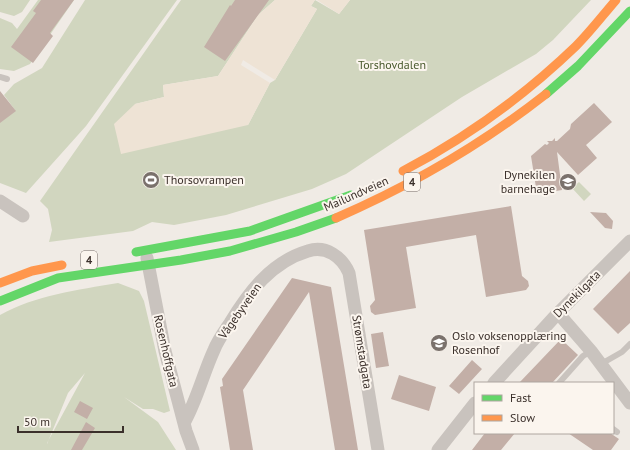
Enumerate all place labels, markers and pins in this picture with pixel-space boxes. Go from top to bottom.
place label: Dynekilen barnehage [501,167,555,196]
sports icon: Thorsovrampen [141,170,161,190]
place label: Thorsovrampen [164,172,244,187]
school or university icon: Dynekilen barnehage [558,172,578,192]
place label: Oslo voksenopplæring Rosenhof [452,328,567,357]
school or university icon: Oslo voksenopplæring Rosenhof [429,333,449,353]

